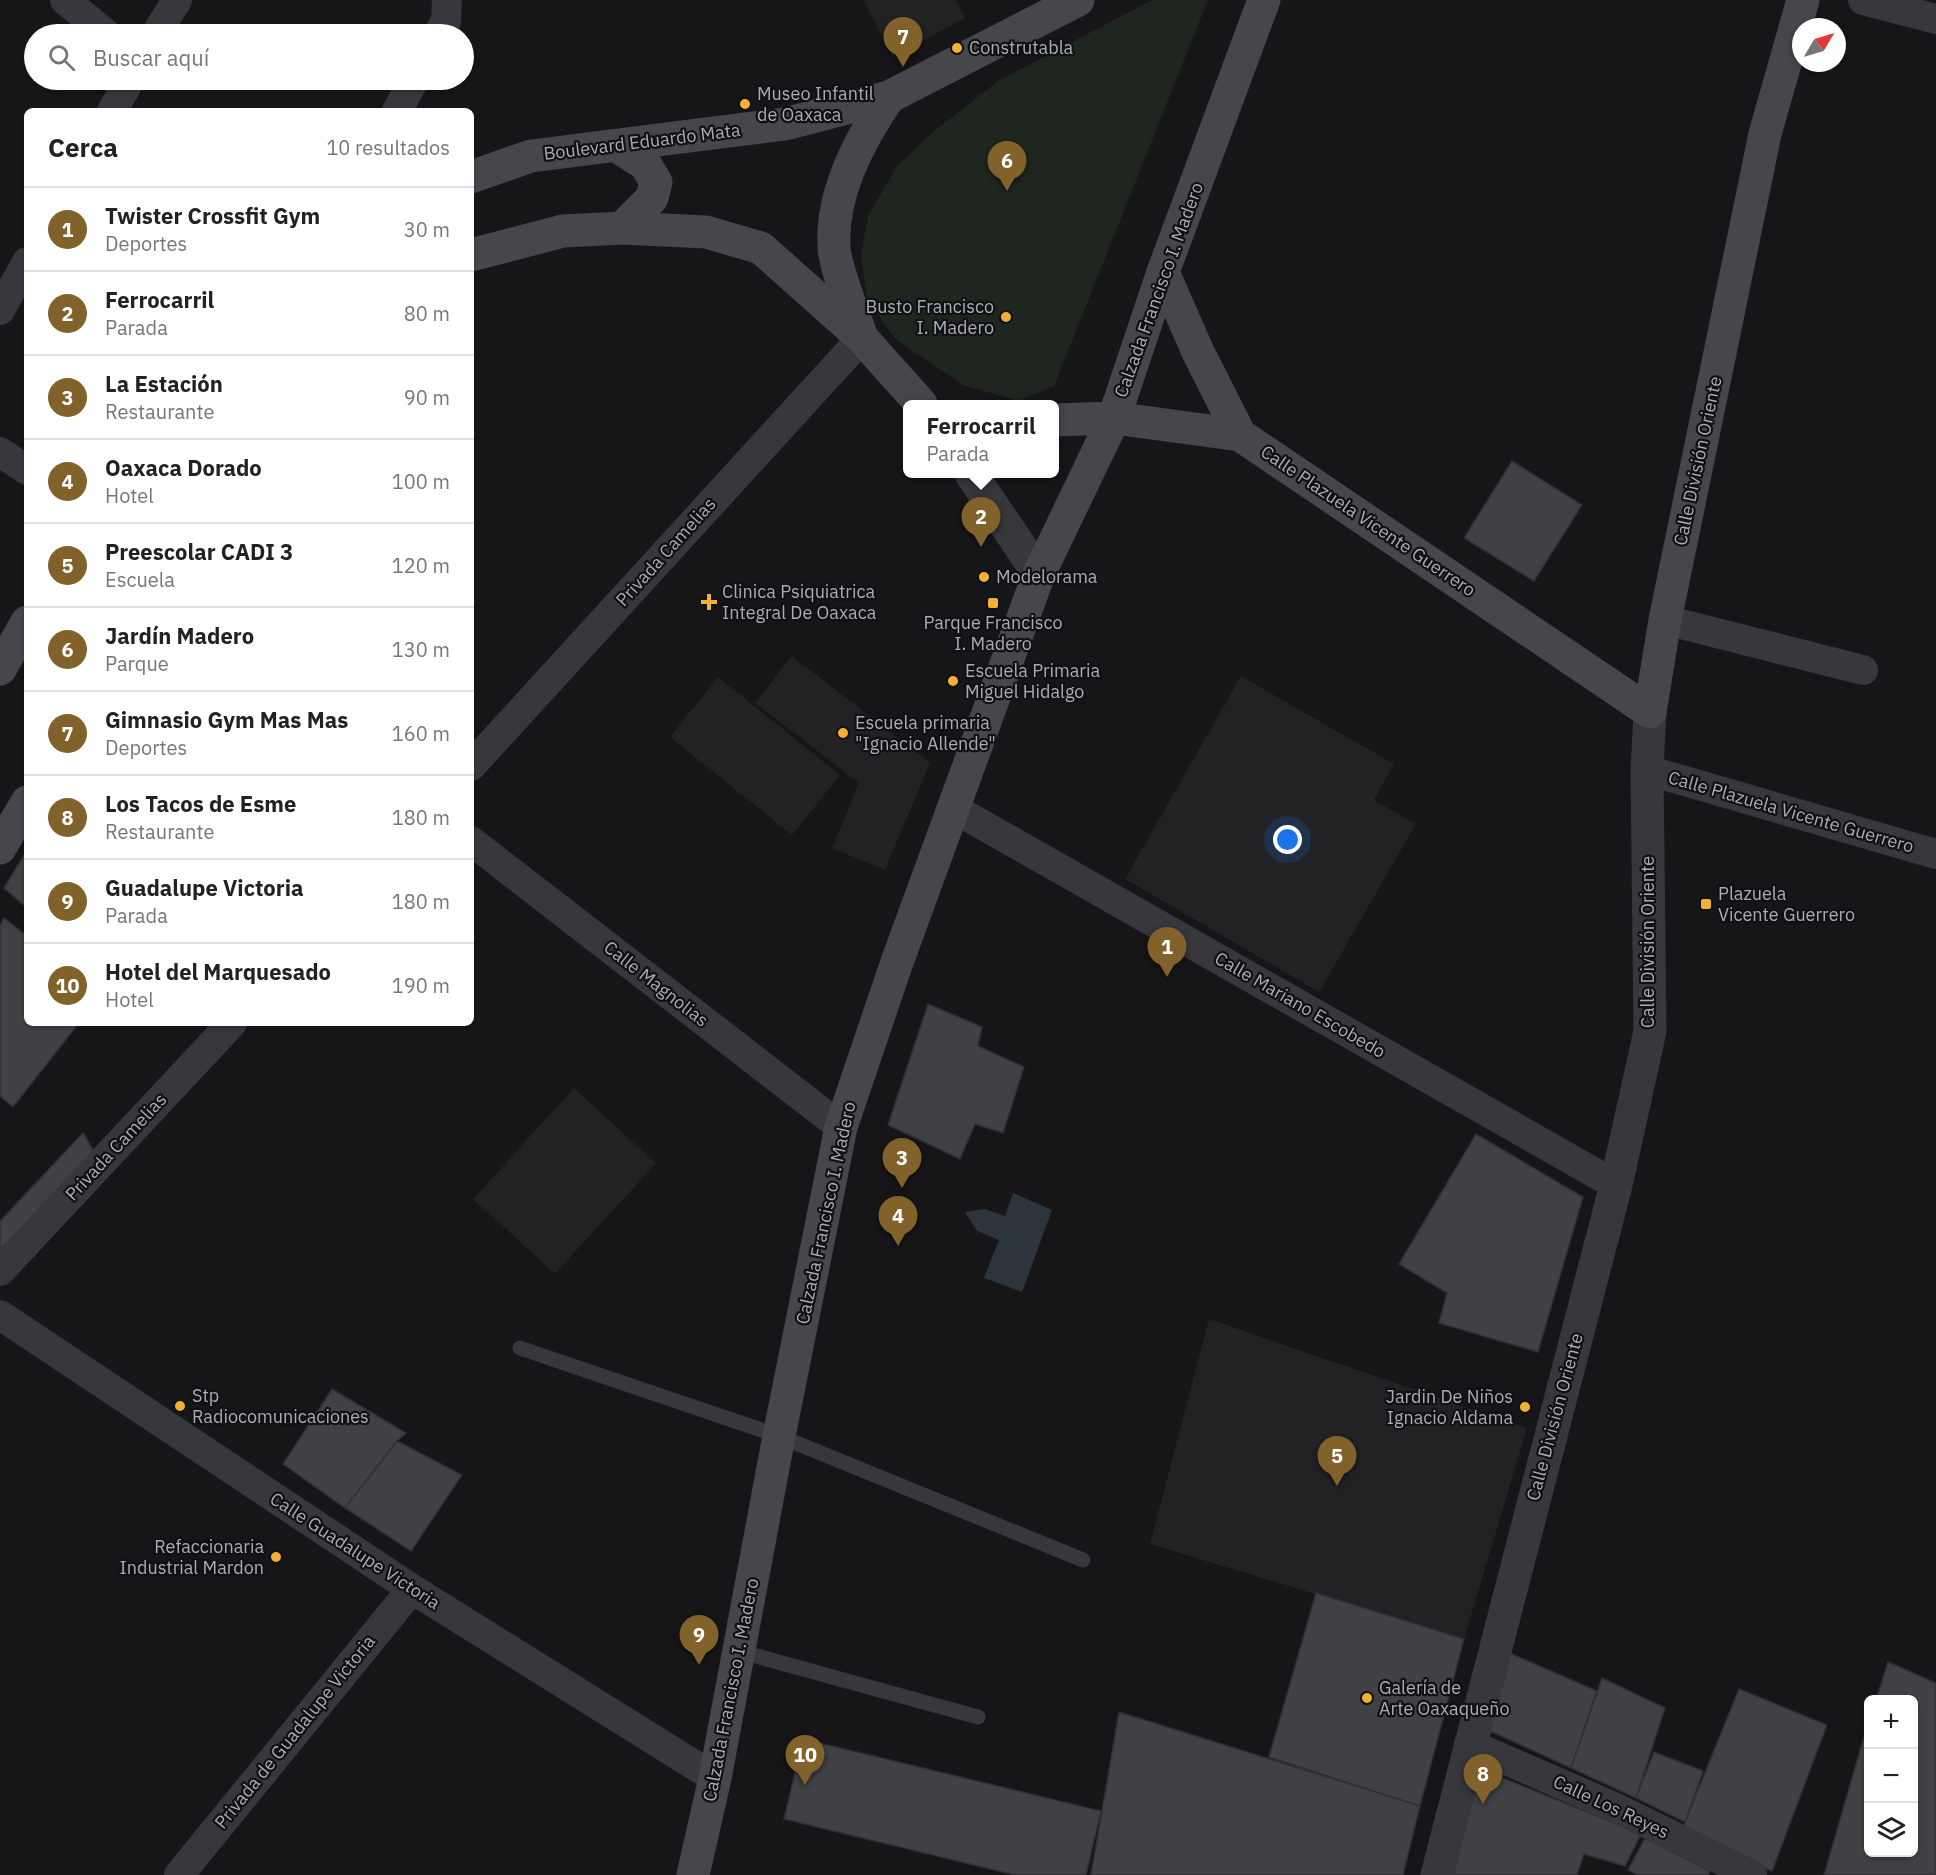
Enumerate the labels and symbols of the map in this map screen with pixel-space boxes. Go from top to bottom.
pin: 7 [884,17,922,67]
north arrow [1792,18,1846,72]
place label: Construtabla [969,36,1074,59]
marker: Construtabla [950,41,964,55]
place label: Museo Infantil de Oaxaca [757,82,874,126]
marker: Museo Infantil de Oaxaca [738,97,752,111]
street label: Boulevard Eduardo Mata [542,118,742,165]
pin: 6 [988,142,1026,191]
street label: Calzada Francisco I. Madero [1109,179,1208,400]
place label: Busto Francisco I. Madero [865,295,994,339]
marker: Busto Francisco I. Madero [999,310,1013,324]
street label: Calle División Oriente [1668,374,1727,548]
street label: Calle Plazuela Vicente Guerrero [1256,440,1480,601]
street label: Privada Camelias [611,492,721,611]
pin: 2 [962,498,1000,547]
place label: Modelorama [996,565,1098,588]
marker: Modelorama [977,570,991,584]
place label: Clinica Psiquiatrica Integral De Oaxaca [722,580,877,624]
marker: Clinica Psiquiatrica Integral De Oaxaca [700,593,718,611]
marker: Parque Francisco I. Madero [986,596,1000,610]
place label: Parque Francisco I. Madero [923,611,1063,655]
place label: Escuela Primaria Miguel Hidalgo [965,659,1100,703]
marker: Escuela Primaria Miguel Hidalgo [946,674,960,688]
place label: Escuela primaria "Ignacio Allende" [855,711,996,755]
marker: Escuela primaria "Ignacio Allende" [836,726,850,740]
street label: Calle Plazuela Vicente Guerrero [1666,765,1917,858]
your location [1273,825,1302,854]
street label: Calle División Oriente [1636,856,1659,1028]
place label: Plazuela Vicente Guerrero [1718,882,1855,926]
marker: Plazuela Vicente Guerrero [1699,897,1713,911]
pin: 1 [1148,928,1186,977]
street label: Calle Magnolias [599,936,713,1032]
street label: Calle Mariano Escobedo [1211,946,1390,1063]
street label: Privada Camelias [60,1088,171,1205]
street label: Calzada Francisco I. Madero [791,1099,860,1326]
pin: 3 [882,1138,922,1188]
pin: 4 [878,1196,918,1246]
street label: Calle División Oriente [1521,1330,1588,1503]
place label: Stp Radiocomunicaciones [192,1384,369,1428]
place label: Jardin De Niños Ignacio Aldama [1386,1385,1513,1429]
marker: Stp Radiocomunicaciones [173,1399,187,1413]
marker: Jardin De Niños Ignacio Aldama [1518,1400,1532,1414]
pin: 5 [1318,1436,1356,1486]
street label: Calle Guadalupe Victoria [266,1487,445,1614]
place label: Refaccionaria Industrial Mardon [120,1535,264,1579]
marker: Refaccionaria Industrial Mardon [269,1550,283,1564]
street label: Calzada Francisco I. Madero [698,1576,763,1804]
pin: 9 [680,1616,718,1665]
street label: Privada de Guadalupe Victoria [209,1630,380,1833]
place label: Galería de Arte Oaxaqueño [1379,1676,1510,1720]
marker: Galería de Arte Oaxaqueño [1360,1691,1374,1705]
pin: 10 [786,1736,824,1785]
pin: 8 [1464,1754,1502,1804]
street label: Calle Los Reyes [1550,1770,1673,1843]

